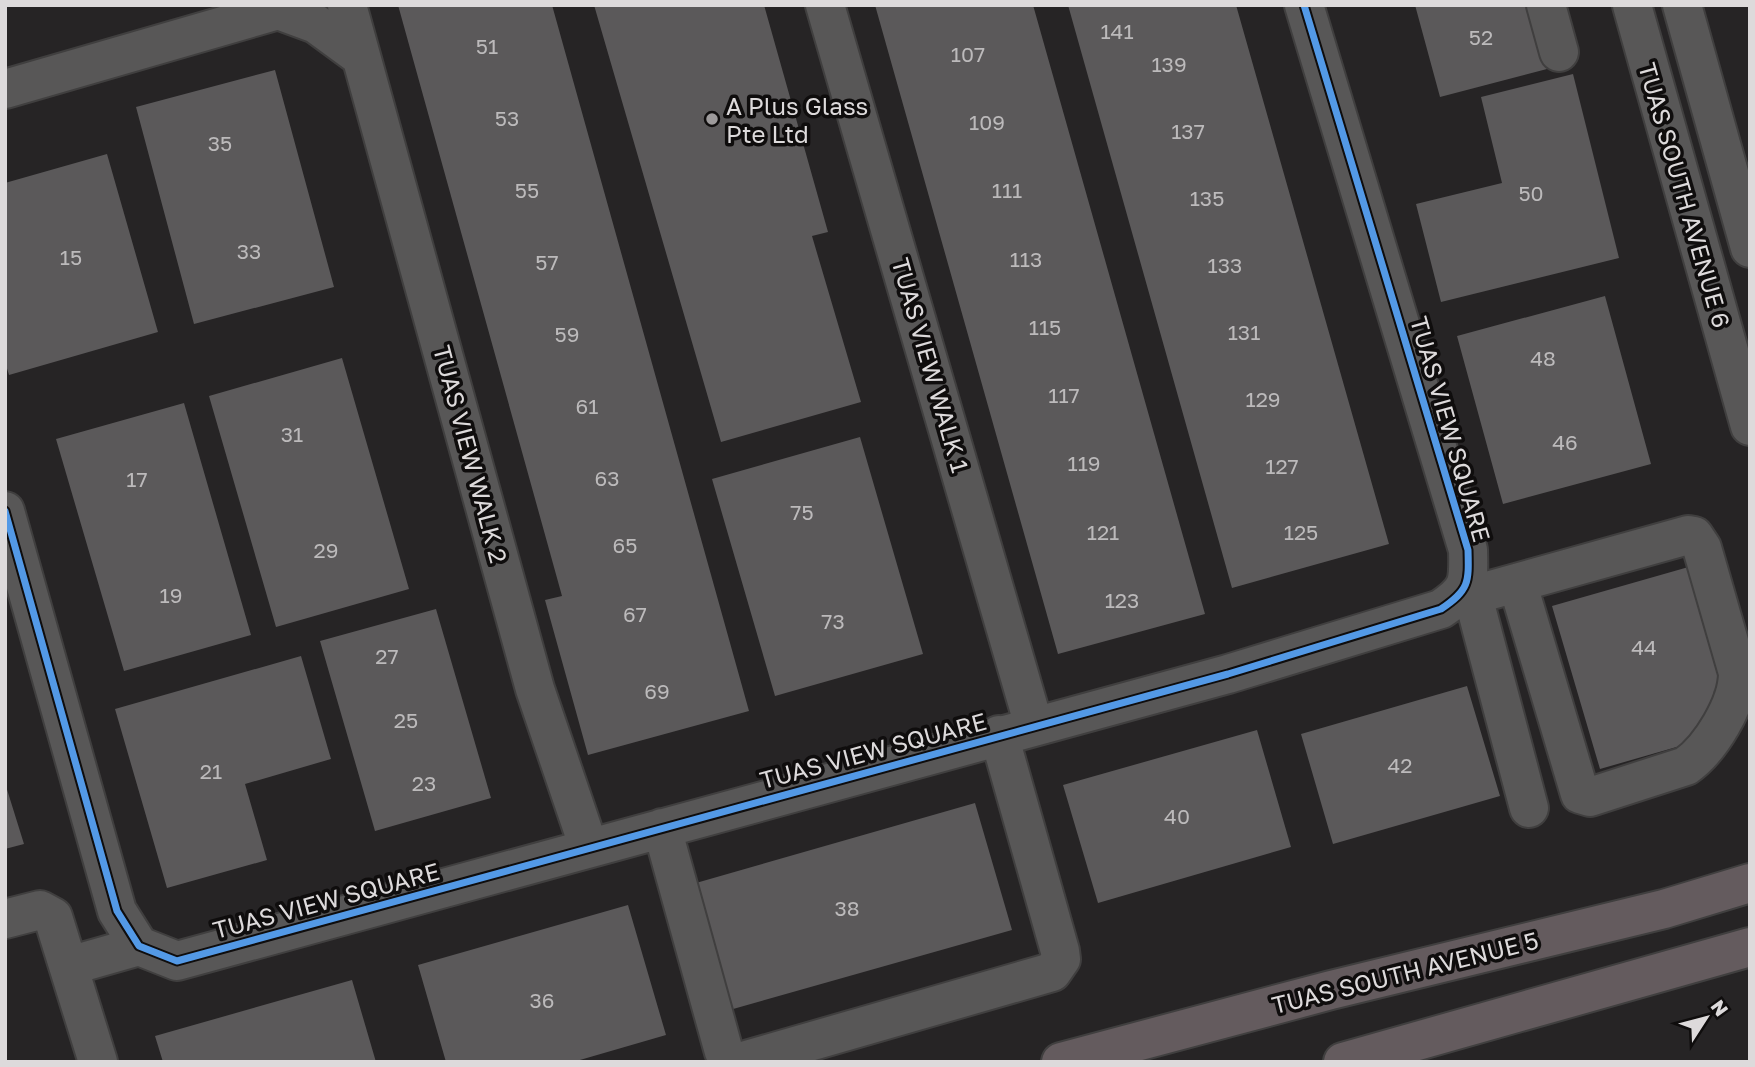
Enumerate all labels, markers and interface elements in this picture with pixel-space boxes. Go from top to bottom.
house number: 141 [1100,18,1134,44]
house number: 52 [1469,24,1493,50]
house number: 51 [476,33,498,59]
house number: 107 [951,41,985,67]
house number: 139 [1151,51,1187,77]
street label: TUAS SOUTH AVENUE 6 [1633,59,1737,331]
place label: A Plus Glass Pte Ltd [726,91,868,148]
house number: 53 [495,105,519,131]
house number: 109 [969,109,1005,135]
marker: A Plus Glass Pte Ltd [704,111,720,127]
house number: 137 [1171,118,1205,144]
house number: 35 [208,130,232,156]
house number: 55 [515,177,539,203]
house number: 111 [992,177,1022,203]
house number: 50 [1518,180,1544,206]
house number: 135 [1190,185,1224,211]
house number: 33 [237,238,261,264]
house number: 15 [60,244,82,270]
house number: 113 [1010,246,1042,272]
house number: 57 [535,249,559,275]
house number: 133 [1208,252,1242,278]
street label: TUAS VIEW WALK 1 [887,254,975,476]
street label: TUAS VIEW SQUARE [1405,313,1497,545]
house number: 115 [1029,314,1061,340]
house number: 131 [1228,319,1260,345]
house number: 59 [555,321,579,347]
street label: TUAS VIEW WALK 2 [428,342,514,566]
house number: 48 [1530,345,1556,371]
house number: 117 [1048,382,1080,408]
house number: 129 [1245,386,1281,412]
house number: 61 [576,393,598,419]
house number: 31 [281,421,303,447]
house number: 46 [1552,429,1578,455]
house number: 119 [1067,450,1101,476]
house number: 127 [1265,453,1299,479]
house number: 63 [595,465,620,491]
house number: 17 [126,466,148,492]
house number: 75 [790,499,814,525]
house number: 121 [1087,519,1119,545]
house number: 125 [1284,519,1318,545]
house number: 65 [613,532,637,558]
house number: 29 [314,537,338,563]
house number: 19 [160,582,182,608]
house number: 123 [1105,587,1139,613]
house number: 67 [623,601,647,627]
house number: 73 [821,608,845,634]
house number: 44 [1631,634,1657,660]
house number: 27 [375,643,399,669]
house number: 69 [644,678,670,704]
street label: TUAS VIEW SQUARE [757,706,989,794]
house number: 25 [394,707,418,733]
house number: 42 [1388,752,1413,778]
house number: 21 [200,758,222,784]
house number: 23 [412,770,436,796]
house number: 40 [1164,803,1190,829]
street label: TUAS VIEW SQUARE [210,856,442,944]
house number: 38 [834,895,860,921]
street label: TUAS SOUTH AVENUE 5 [1269,925,1541,1019]
north arrow [1671,983,1741,1053]
house number: 36 [530,987,555,1013]
text: N [1707,995,1734,1020]

